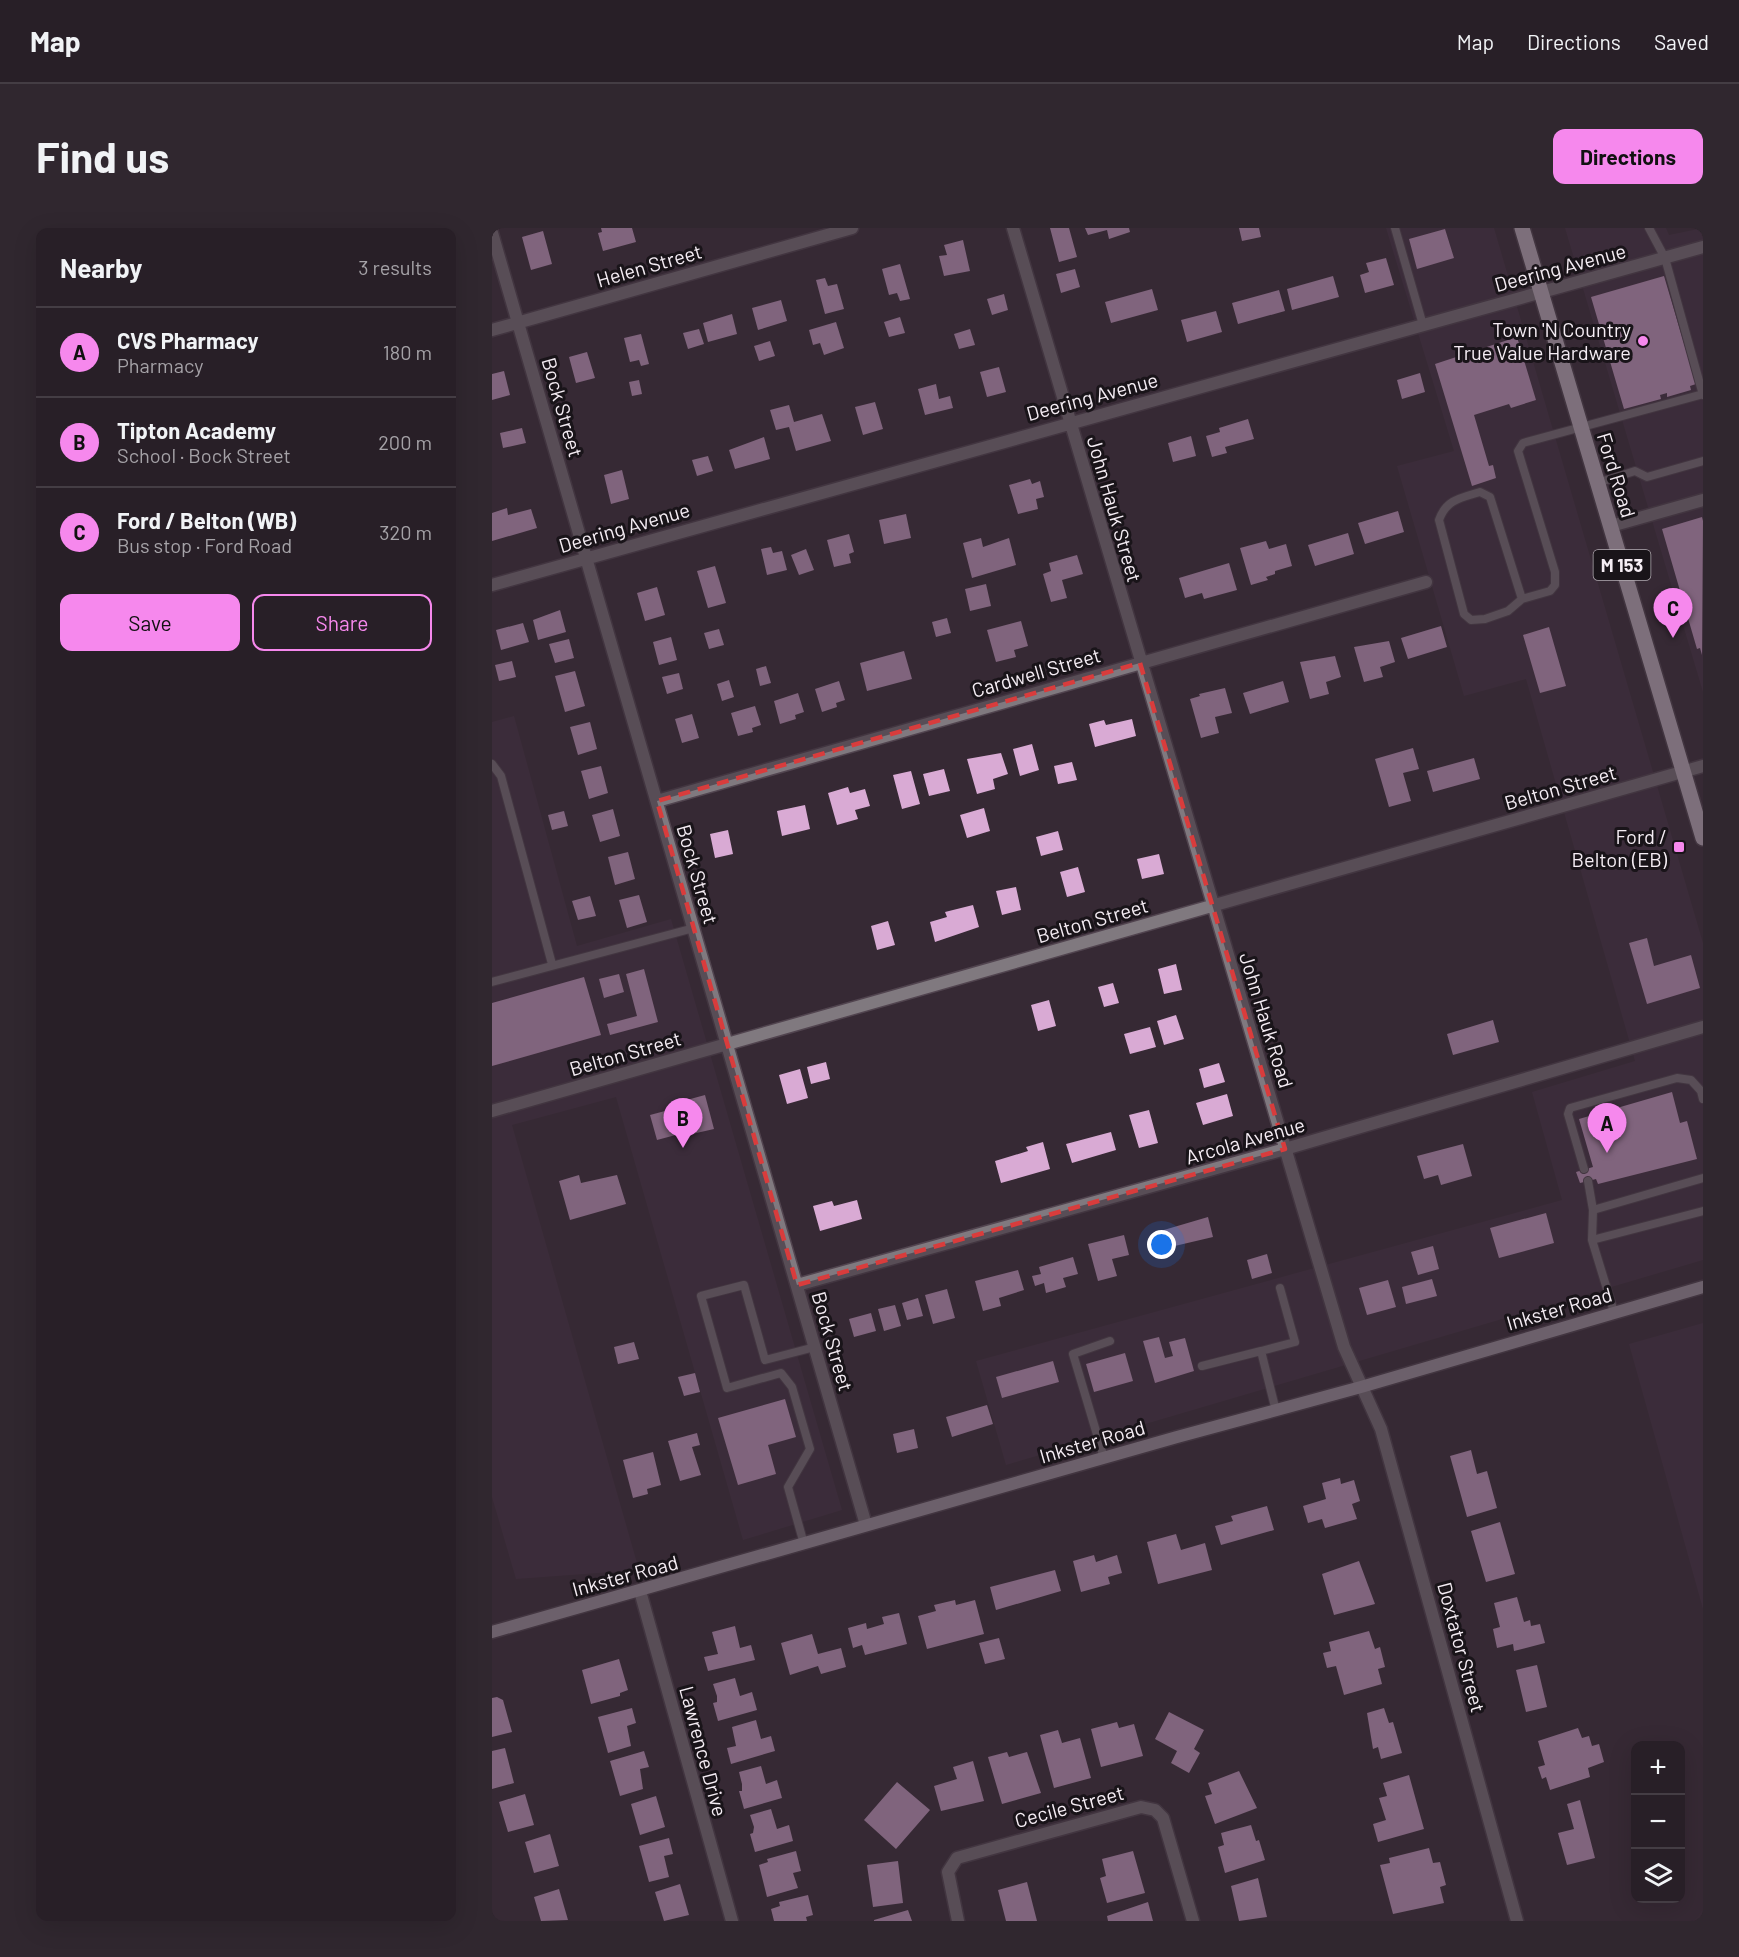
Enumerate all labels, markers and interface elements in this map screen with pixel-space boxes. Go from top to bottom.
text: Map [30,24,81,58]
text: Map [1457,29,1494,54]
text: Directions [1527,29,1621,54]
text: Saved [1654,29,1709,54]
button: Directions [1553,129,1703,184]
text: Find us [36,131,169,181]
street label: Deering Avenue [1492,238,1628,296]
street label: Helen Street [594,239,704,291]
text: Nearby [60,252,142,283]
text: 3 results [358,255,432,279]
place label: Town 'N Country True Value Hardware [1453,317,1631,364]
text: CVS Pharmacy [117,327,259,353]
marker: Town 'N Country True Value Hardware [1636,334,1650,348]
text: A [73,340,86,364]
text: 180 m [383,340,432,364]
text: Pharmacy [117,353,203,377]
street label: Bock Street [537,354,589,460]
street label: Deering Avenue [1024,367,1160,425]
text: Tipton Academy [117,417,276,443]
text: B [73,430,86,454]
text: 200 m [378,430,432,454]
street label: Ford Road [1593,430,1641,520]
street label: John Hauk Street [1083,433,1147,585]
text: School · Bock Street [117,443,291,467]
street label: Deering Avenue [556,497,692,557]
text: Ford / Belton (WB) [117,507,296,533]
text: C [73,520,86,544]
text: 320 m [379,520,432,544]
text: Bus stop · Ford Road [117,533,292,557]
road number: M 153 [1594,550,1650,580]
pin: C [1654,588,1692,638]
button: Save [60,594,240,651]
button: Share [252,594,432,651]
street label: Cardwell Street [969,642,1103,702]
street label: Belton Street [1501,760,1619,814]
street label: Bock Street [672,821,724,927]
place label: Ford / Belton (EB) [1571,824,1668,871]
marker: Ford / Belton (EB) [1672,840,1686,854]
street label: Belton Street [1033,893,1151,947]
street label: John Hauk Road [1235,949,1299,1091]
street label: Belton Street [566,1026,684,1080]
pin: B [664,1098,702,1148]
pin: A [1588,1104,1626,1153]
street label: Arcola Avenue [1183,1112,1307,1168]
your location [1147,1230,1176,1259]
street label: Inkster Road [1503,1281,1615,1335]
street label: Bock Street [807,1288,859,1394]
street label: Inkster Road [1036,1414,1148,1468]
street label: Inkster Road [569,1549,681,1601]
street label: Doxtator Street [1433,1579,1491,1715]
street label: Lawrence Drive [675,1683,733,1819]
map controls [1631,1741,1685,1903]
button: + [1631,1741,1685,1795]
street label: Cecile Street [1012,1780,1126,1832]
button: − [1631,1795,1685,1849]
button: layers [1631,1849,1685,1903]

